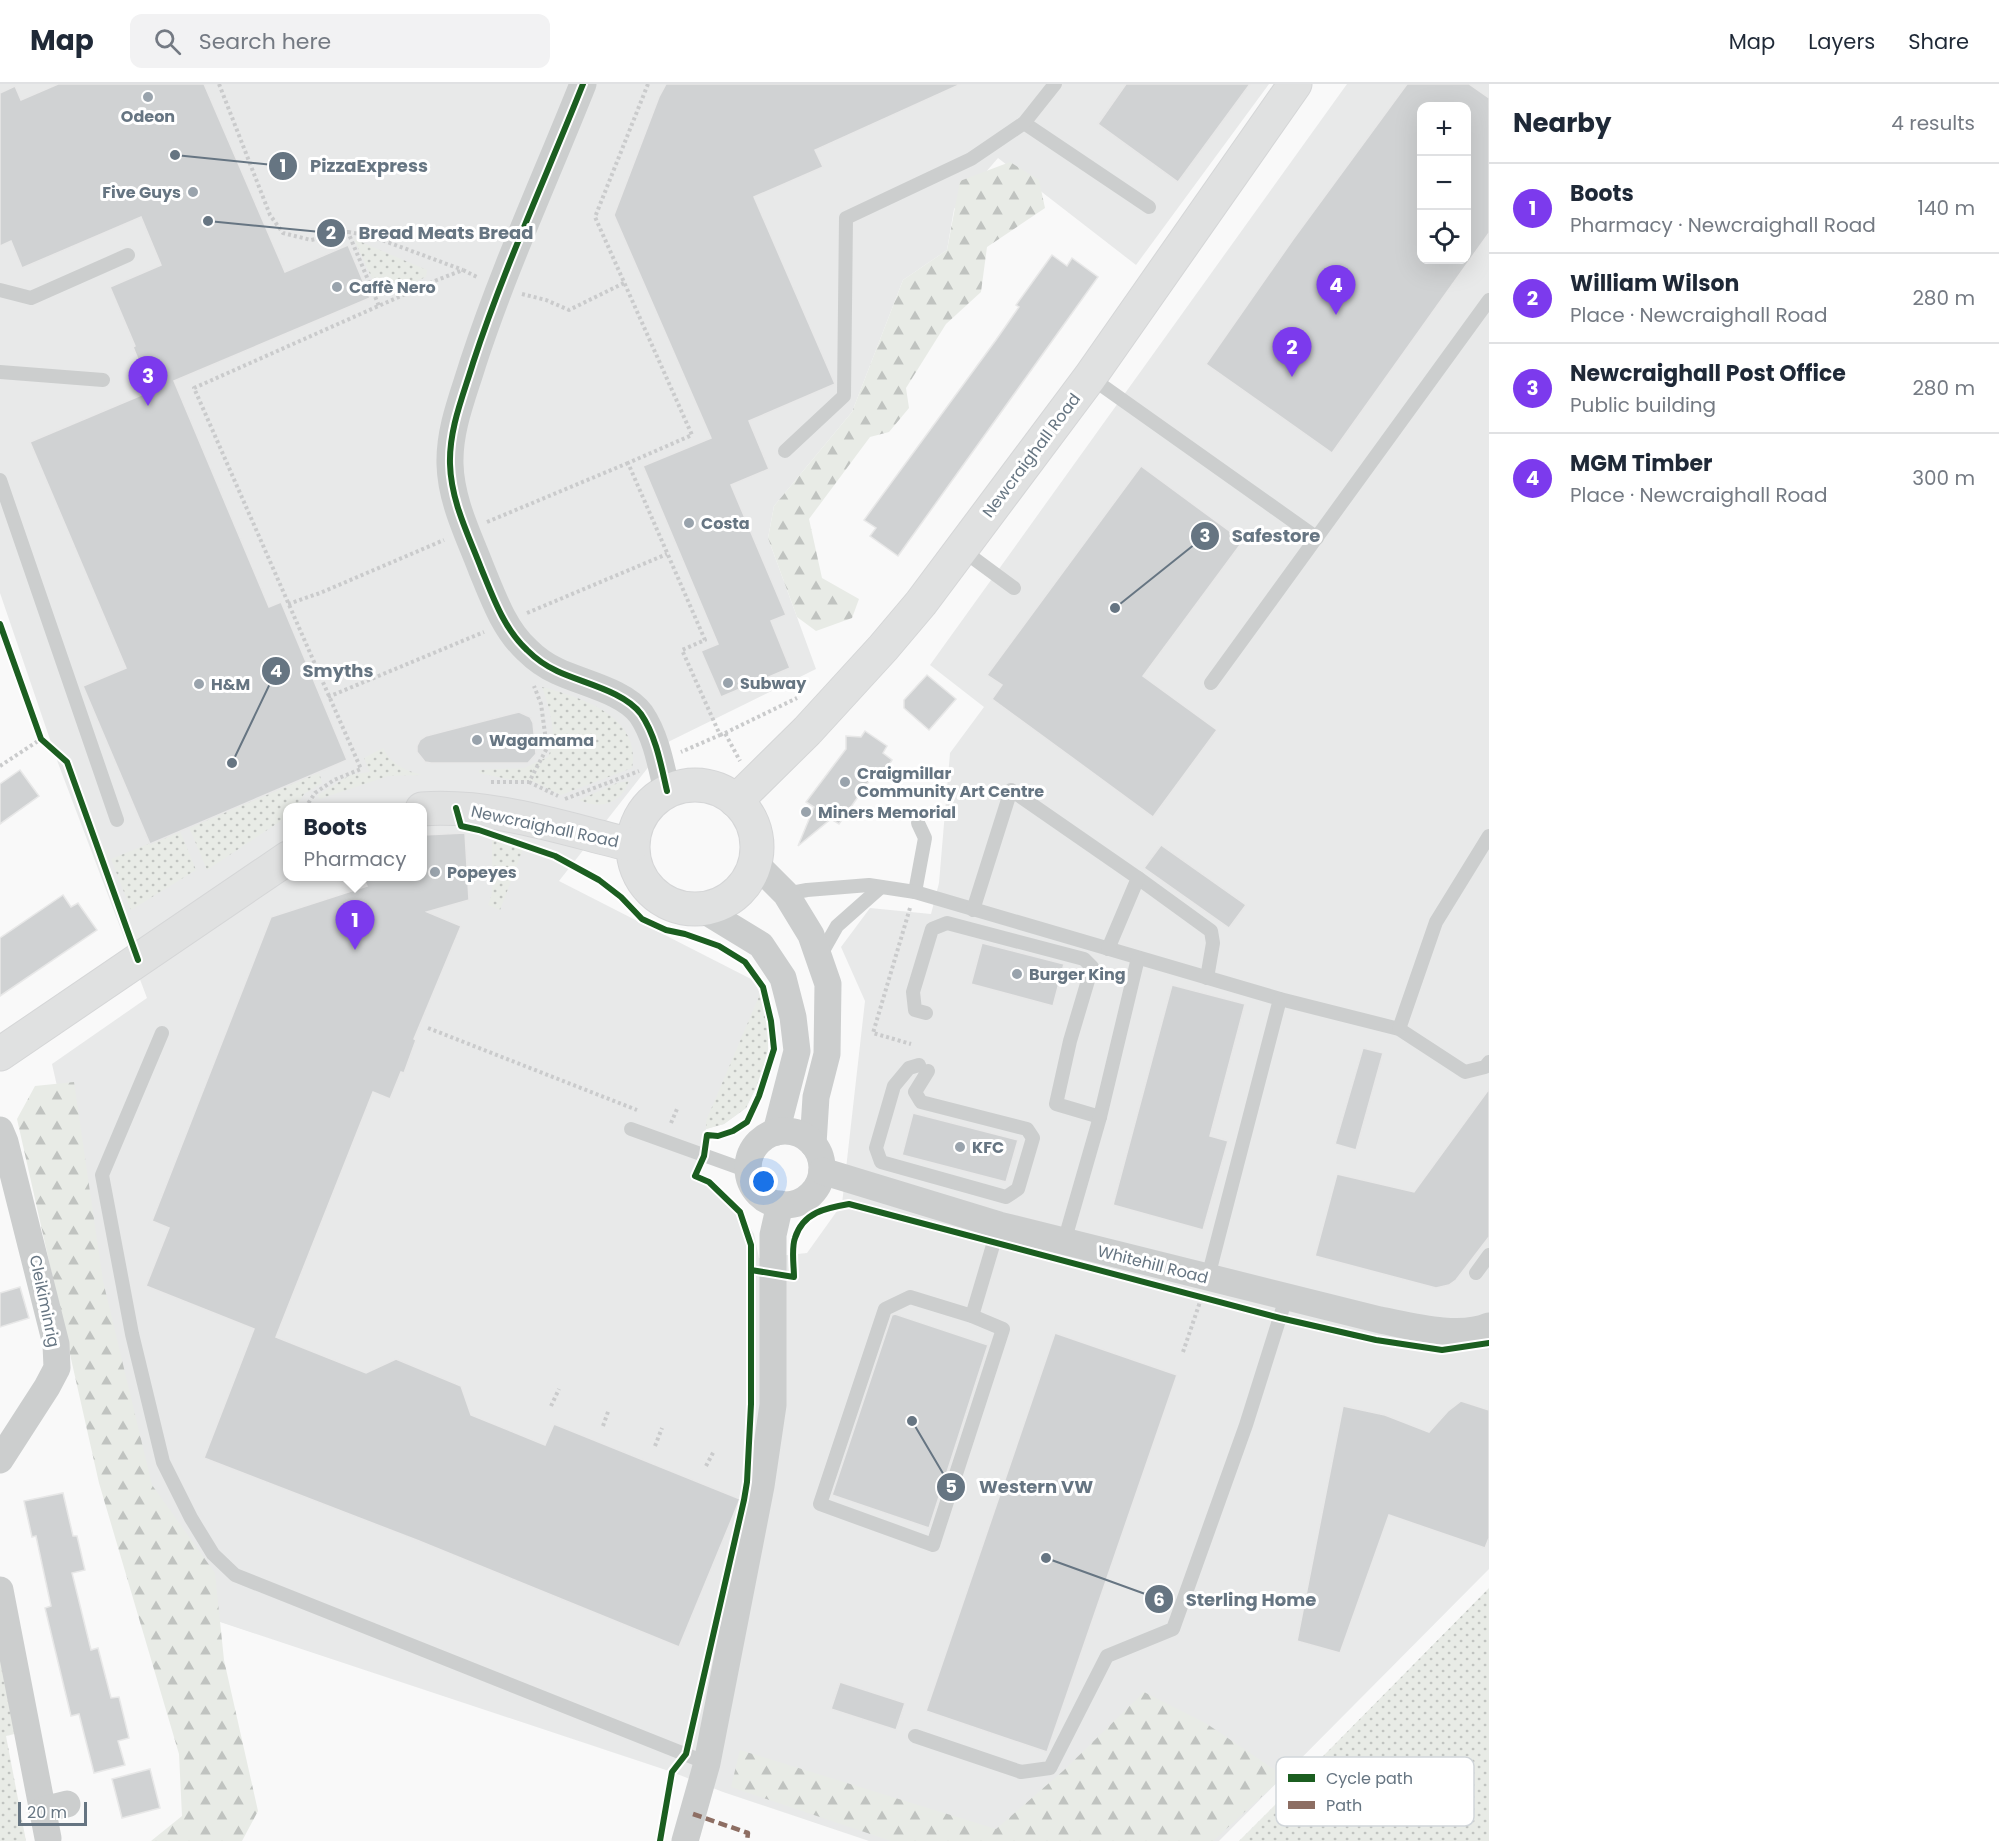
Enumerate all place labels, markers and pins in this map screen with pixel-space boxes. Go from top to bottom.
marker: Odeon [141,90,155,104]
place label: Odeon [121,105,175,128]
callout: PizzaExpress [268,148,440,184]
place label: Five Guys [102,181,181,204]
marker: Five Guys [186,185,200,199]
callout: Bread Meats Bread [316,215,545,251]
pin: 4 [1316,266,1356,315]
place label: Caffè Nero [349,276,436,299]
marker: Caffè Nero [330,280,344,294]
pin: 2 [1272,328,1312,377]
pin: 3 [128,356,168,406]
place label: Costa [701,512,750,535]
marker: Costa [682,516,696,530]
callout: Safestore [1190,518,1332,554]
callout: Smyths [261,653,386,689]
place label: Subway [740,672,807,695]
place label: H&M [211,673,250,696]
marker: Subway [721,676,735,690]
marker: H&M [192,677,206,691]
place label: Wagamama [489,729,594,752]
marker: Wagamama [470,733,484,747]
place label: Craigmillar Community Art Centre [857,762,1044,803]
marker: Craigmillar Community Art Centre [838,775,852,789]
place label: Miners Memorial [818,801,956,824]
marker: Miners Memorial [799,805,813,819]
place label: Popeyes [447,861,517,884]
marker: Popeyes [428,865,442,879]
pin: 1 [336,900,374,950]
place label: Burger King [1029,963,1126,986]
marker: Burger King [1010,967,1024,981]
place label: KFC [972,1136,1004,1159]
marker: KFC [953,1140,967,1154]
callout: Western VW [936,1469,1105,1505]
callout: Sterling Home [1144,1581,1329,1617]

